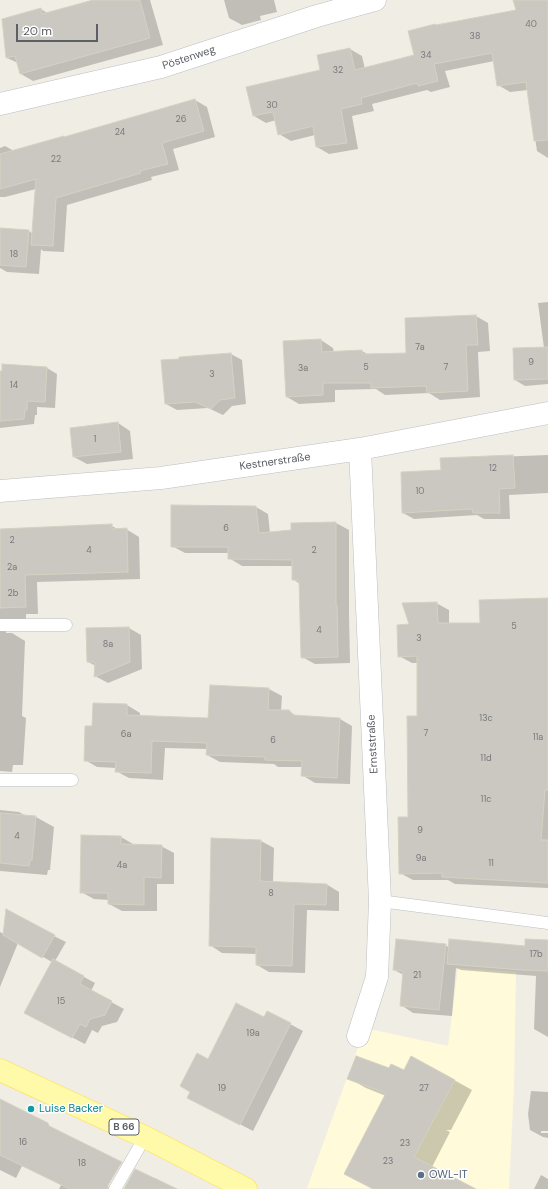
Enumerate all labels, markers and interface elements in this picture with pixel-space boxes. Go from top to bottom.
scale bar [18,16,100,42]
house number: 40 [525,20,537,30]
text: 20 m [23,23,52,39]
house number: 38 [470,32,480,42]
street label: Pöstenweg [161,43,217,73]
house number: 34 [421,51,431,61]
house number: 32 [333,66,343,76]
house number: 30 [266,101,278,111]
house number: 26 [176,115,186,125]
house number: 24 [115,128,125,138]
house number: 22 [51,155,61,165]
house number: 18 [10,250,18,260]
house number: 7a [415,343,425,353]
house number: 9 [528,358,534,368]
house number: 5 [363,363,369,373]
house number: 7 [444,363,448,373]
house number: 3a [298,364,308,374]
house number: 3 [209,370,215,380]
house number: 14 [10,381,18,391]
house number: 1 [94,435,96,445]
street label: Kestnerstraße [239,450,311,474]
house number: 12 [489,464,497,474]
house number: 10 [416,487,424,497]
house number: 6 [223,524,229,534]
house number: 2 [9,536,15,546]
house number: 4 [86,546,92,556]
house number: 2 [311,546,317,556]
house number: 2a [7,563,17,573]
house number: 2b [8,589,18,599]
house number: 5 [511,622,517,632]
house number: 4 [316,626,322,636]
house number: 3 [416,634,422,644]
house number: 8a [103,640,113,650]
street label: Ernststraße [365,714,381,774]
house number: 13c [479,714,493,724]
house number: 7 [424,729,428,739]
house number: 6a [121,730,131,740]
house number: 11a [533,733,543,743]
house number: 6 [270,736,276,746]
house number: 11d [480,754,492,764]
house number: 11c [481,795,491,805]
house number: 9 [417,826,423,836]
house number: 4 [14,832,20,842]
house number: 9a [416,854,426,864]
house number: 11 [488,859,494,869]
house number: 4a [117,861,127,871]
house number: 8 [268,889,274,899]
house number: 17b [529,950,543,960]
house number: 21 [413,971,421,981]
house number: 15 [57,997,65,1007]
house number: 19a [246,1029,260,1039]
house number: 19 [218,1084,226,1094]
house number: 27 [419,1084,429,1094]
place label: Luise Backer [39,1102,103,1116]
marker: Luise Backer [26,1104,36,1114]
road number: B 66 [109,1119,139,1135]
house number: 16 [19,1138,27,1148]
house number: 23 [400,1139,410,1149]
house number: 23 [383,1157,393,1167]
house number: 18 [78,1159,86,1169]
place label: OWL-IT [429,1168,468,1182]
marker: OWL-IT [416,1170,426,1180]

